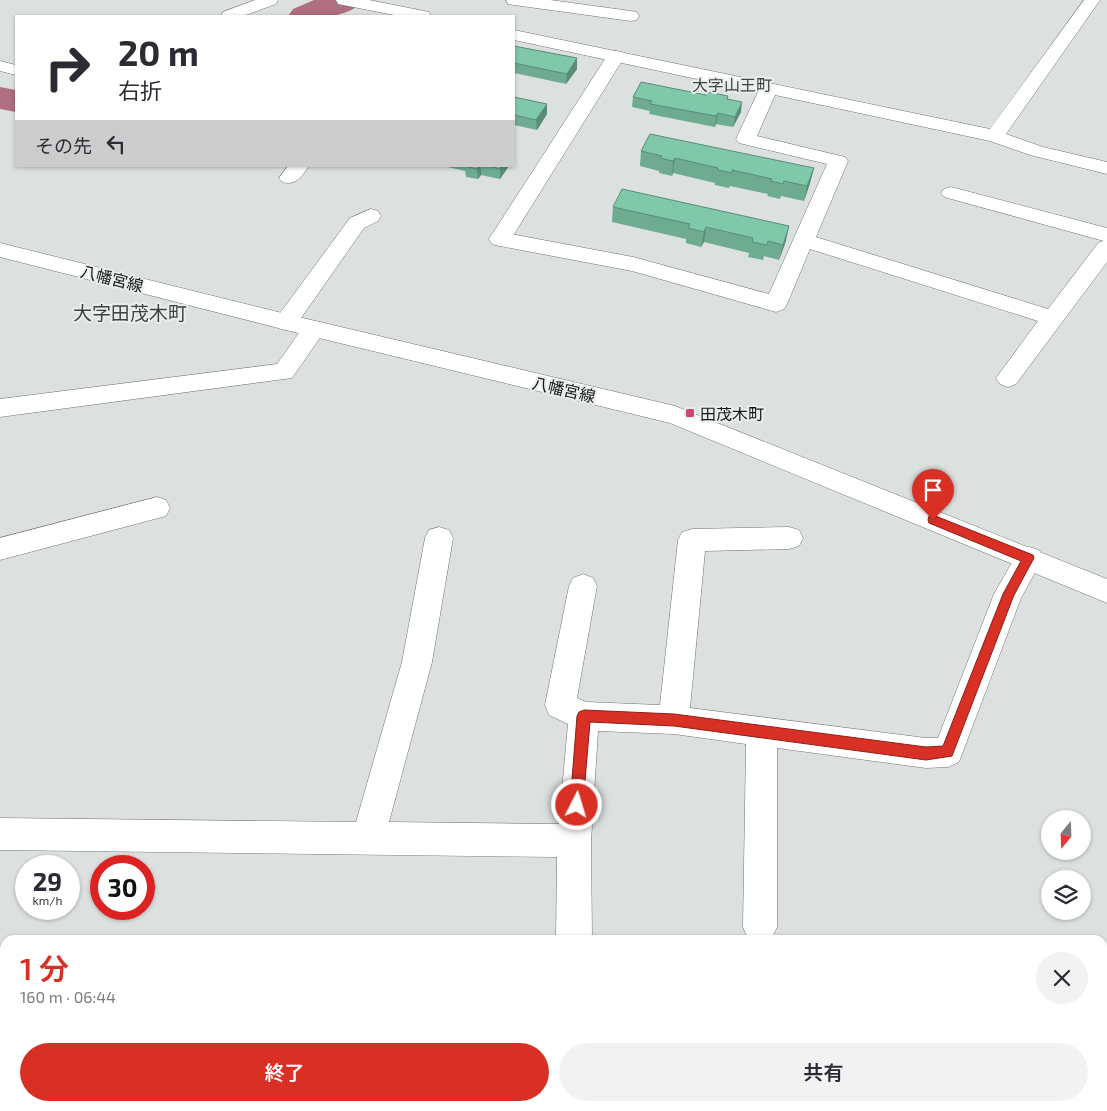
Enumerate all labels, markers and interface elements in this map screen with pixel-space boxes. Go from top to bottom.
text: 20 m [118,31,199,73]
icon: right [35,35,100,100]
district label: 大字山王町 [692,75,772,94]
text: 右折 [118,77,162,103]
icon: left [102,130,130,158]
text: その先 [35,134,92,157]
street label: 八幡宮線 [79,261,145,295]
district label: 大字田茂木町 [73,301,187,324]
street label: 八幡宮線 [531,373,597,405]
place label: 田茂木町 [700,404,764,423]
marker: 田茂木町 [684,407,696,419]
pin [912,469,954,520]
icon: arrive [919,476,947,504]
position arrow [550,778,602,830]
north arrow [1041,810,1091,860]
map controls [1041,810,1091,920]
speed limit sign: 30 [90,855,155,920]
text: 29 [33,866,62,896]
button: layers [1041,870,1091,920]
text: km/h [33,893,62,907]
text: 1 分 [20,950,69,986]
button: close [1036,952,1088,1004]
text: 160 m · 06:44 [20,987,116,1006]
button: 終了 [20,1043,549,1101]
button: 共有 [559,1043,1088,1101]

